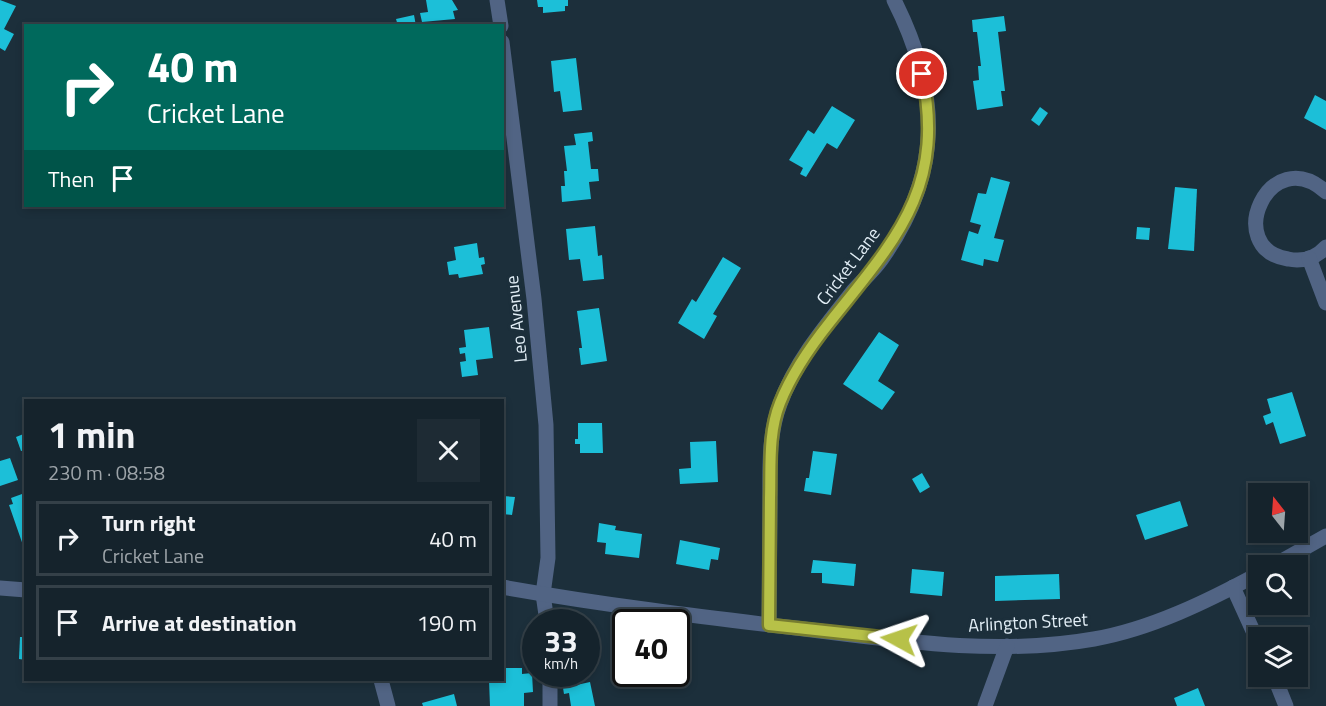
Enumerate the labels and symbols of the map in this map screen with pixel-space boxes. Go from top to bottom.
pin [896,48,947,99]
street label: Cricket Lane [810,221,886,311]
street label: Leo Avenue [498,274,534,364]
north arrow [1248,483,1308,543]
street label: Arlington Street [967,605,1089,639]
position arrow [867,607,931,671]
speed limit sign: 40 [612,609,690,687]

